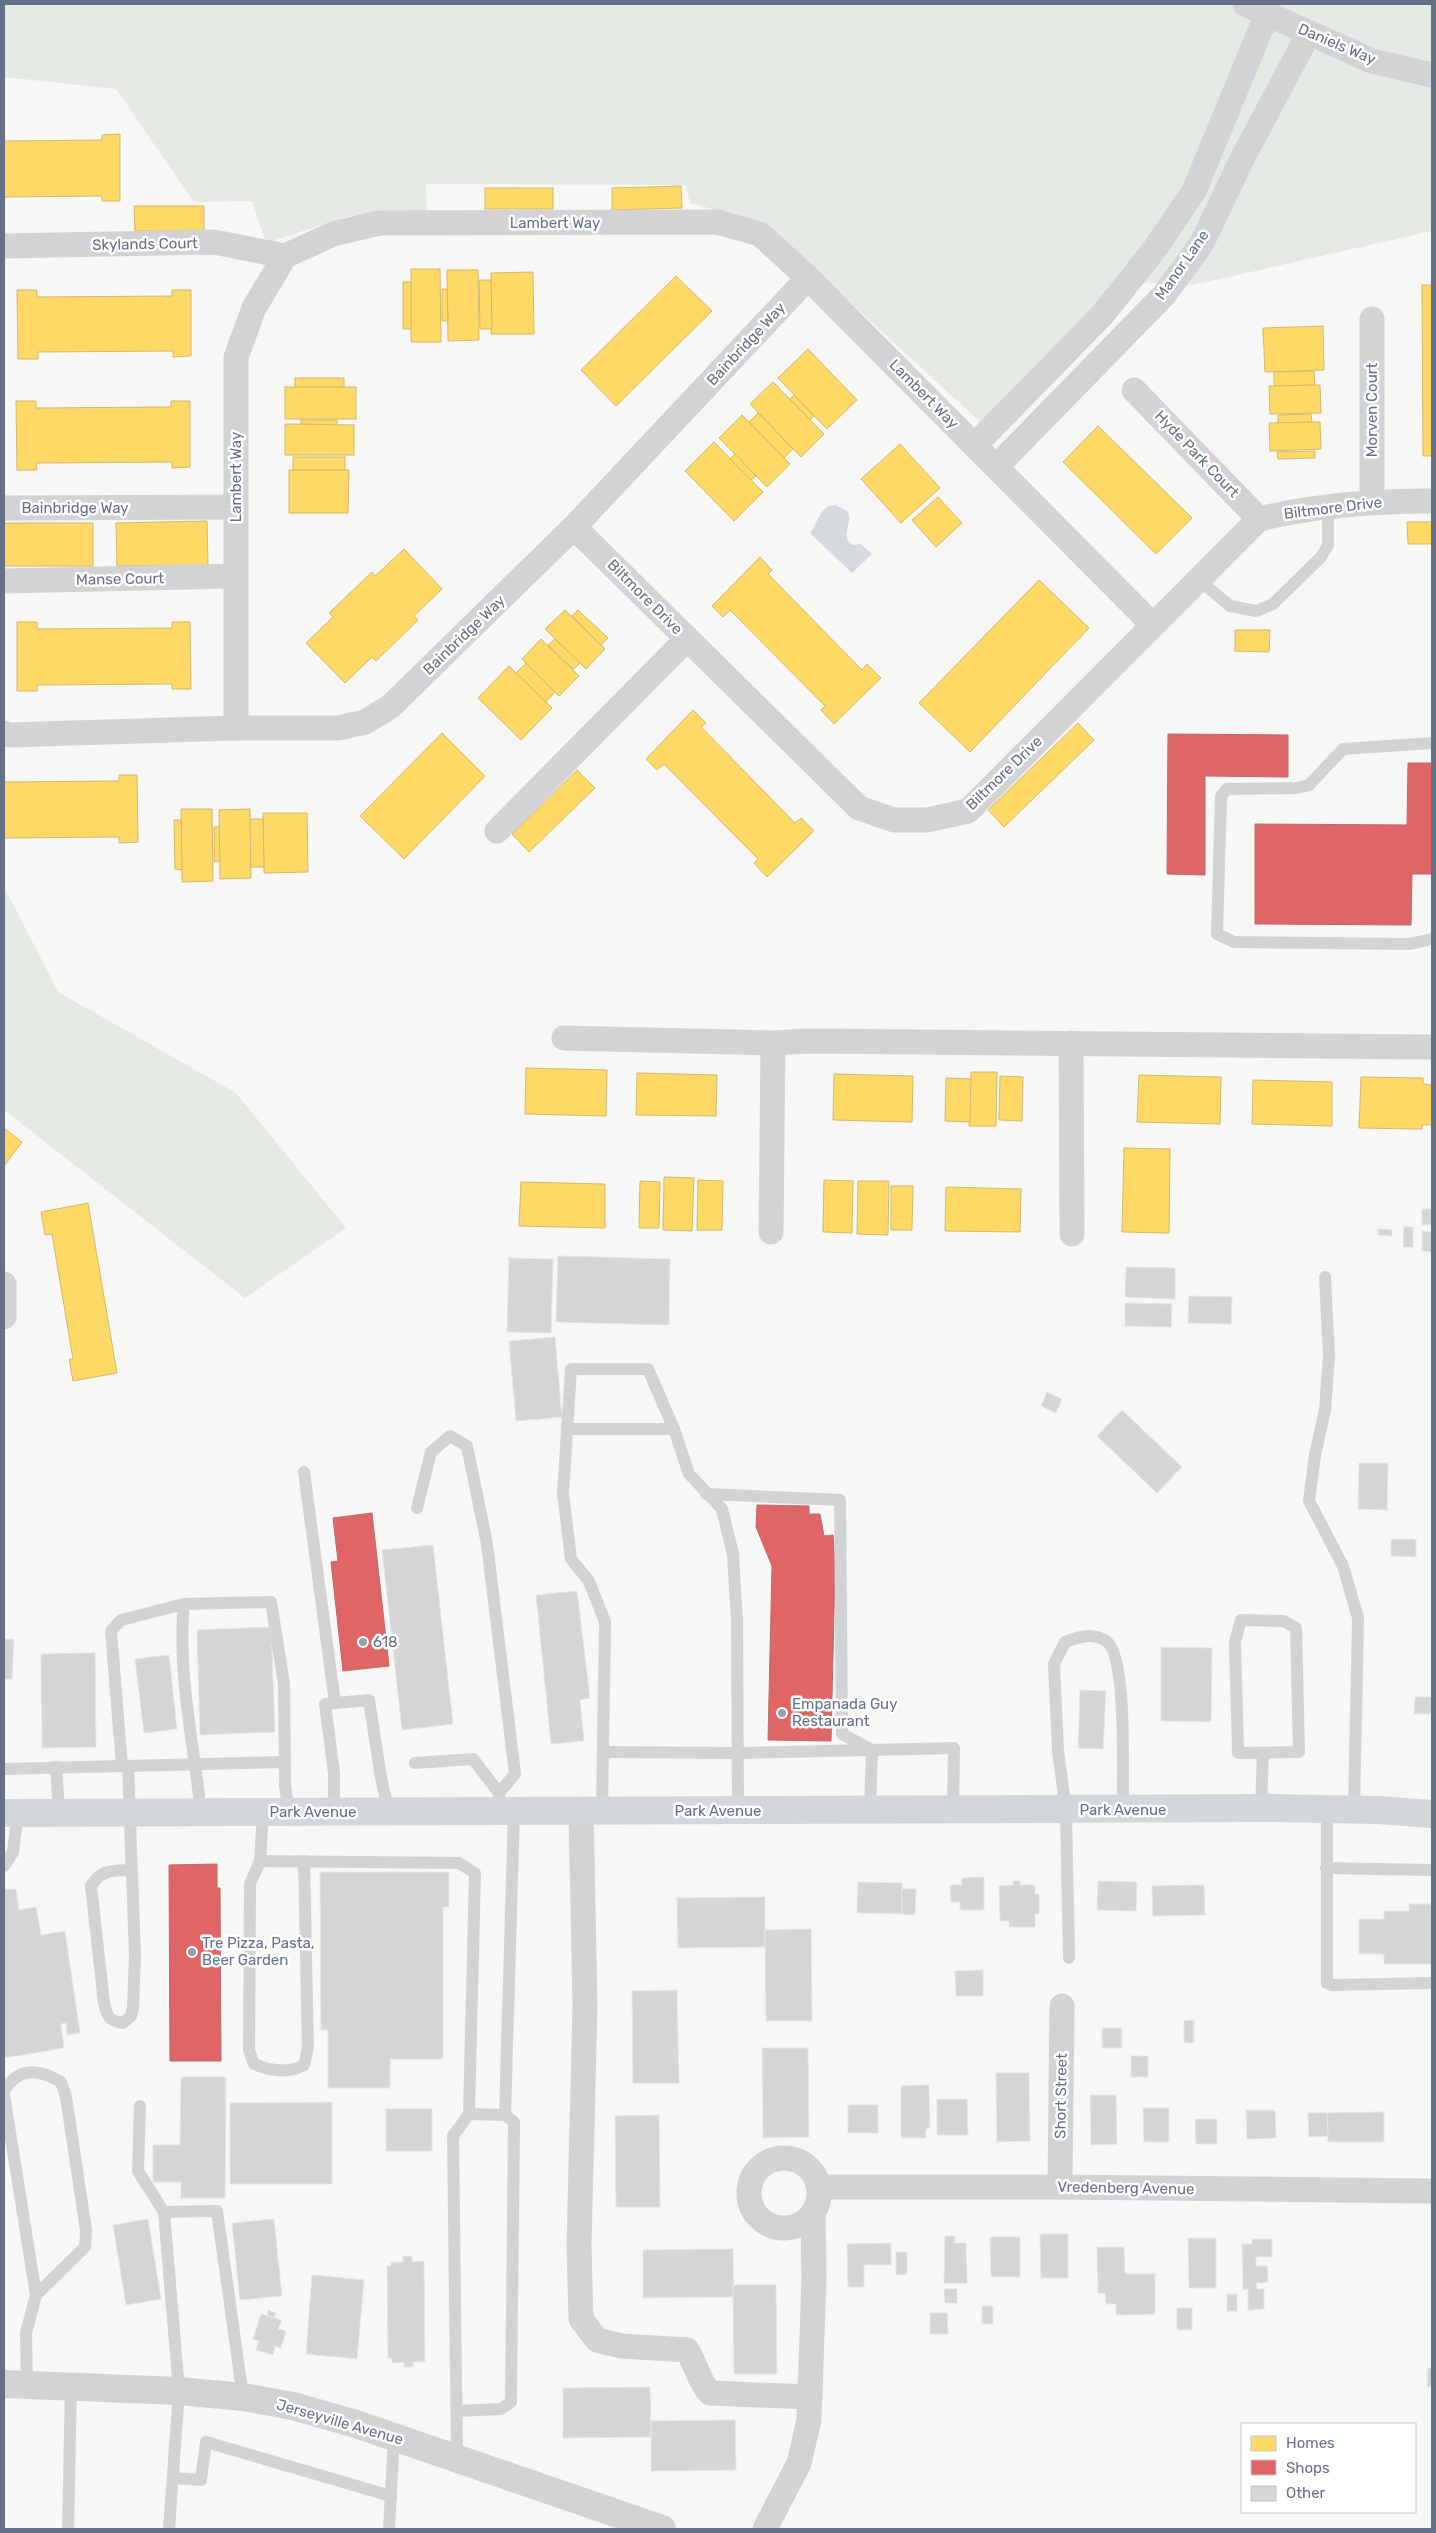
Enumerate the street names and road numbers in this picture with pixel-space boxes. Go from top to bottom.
street label: Daniels Way [1295,20,1379,68]
street label: Lambert Way [510,214,600,232]
street label: Manor Lane [1151,227,1213,303]
street label: Skylands Court [92,234,198,254]
street label: Bainbridge Way [703,299,789,389]
street label: Lambert Way [886,356,962,432]
street label: Morven Court [1363,363,1381,457]
street label: Hyde Park Court [1151,407,1243,501]
street label: Lambert Way [227,432,245,522]
street label: Biltmore Drive [1283,493,1383,523]
street label: Bainbridge Way [21,499,129,517]
street label: Biltmore Drive [604,556,686,638]
street label: Manse Court [76,569,164,589]
street label: Bainbridge Way [419,591,509,679]
street label: Biltmore Drive [962,732,1046,814]
street label: Park Avenue [1080,1801,1166,1819]
street label: Park Avenue [675,1802,761,1820]
street label: Park Avenue [270,1803,356,1821]
street label: Short Street [1051,2053,1071,2139]
street label: Vredenberg Avenue [1057,2178,1195,2198]
street label: Jerseyville Avenue [275,2395,405,2449]

